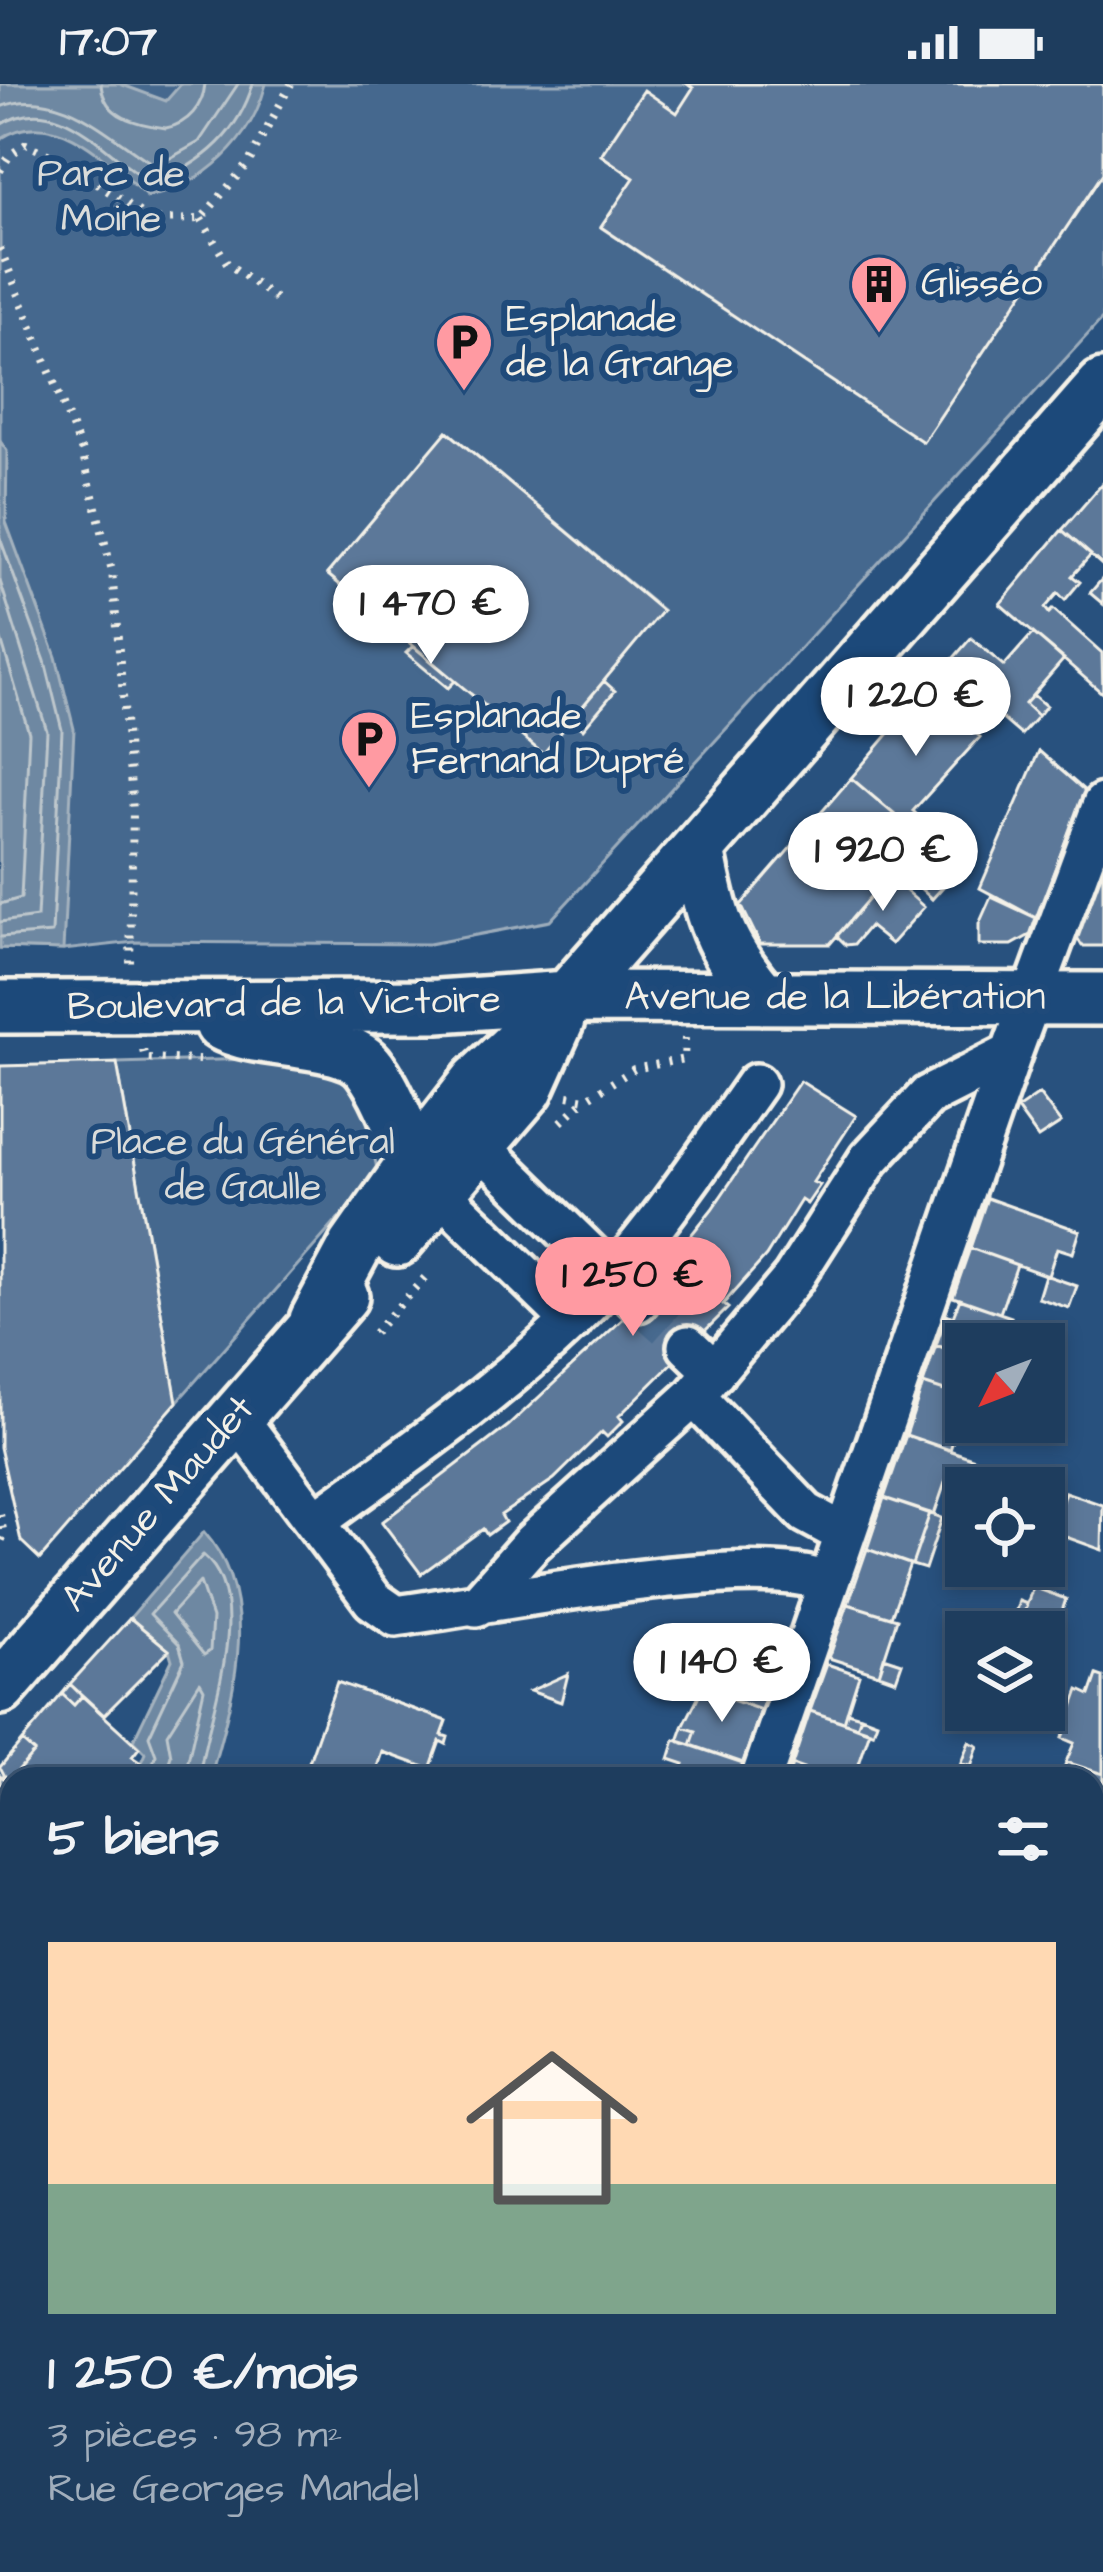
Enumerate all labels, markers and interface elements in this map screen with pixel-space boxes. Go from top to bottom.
text: 17:07 [60,11,157,73]
park label: Parc de Moine [37,148,185,247]
building icon: Glisséo [848,253,910,335]
place label: Glisséo [921,257,1042,311]
place label: Esplanade de la Grange [506,293,733,392]
parking icon: Esplanade de la Grange [433,311,495,393]
pin: 1 470 € [320,565,542,667]
text: 1 470 € [360,577,502,631]
pin: 1 220 € [805,657,1027,759]
text: 1 220 € [848,669,984,723]
place label: Esplanade Fernand Dupré [411,690,685,789]
parking icon: Esplanade Fernand Dupré [338,708,400,790]
pin: 1 920 € [772,812,994,914]
text: 1 920 € [815,824,951,878]
street label: Avenue de la Libération [624,971,1046,1025]
street label: Boulevard de la Victoire [67,973,501,1035]
park label: Place du Général de Gaulle [91,1116,395,1215]
pin: 1 250 € [522,1237,744,1339]
text: 1 250 € [562,1249,704,1303]
north arrow [945,1323,1065,1443]
map controls [945,1323,1065,1731]
street label: Avenue Maudet [49,1384,267,1624]
button: locate [945,1467,1065,1587]
button: layers [945,1611,1065,1731]
pin: 1 140 € [611,1623,833,1725]
text: 1 140 € [660,1635,784,1689]
text: 5 biens [48,1804,220,1875]
icon: filters [990,1806,1056,1872]
icon: home [444,2020,660,2236]
text: 1 250 €/mois [48,2338,358,2409]
text: 3 pièces · 98 m² [48,2409,342,2463]
text: Rue Georges Mandel [48,2463,419,2517]

